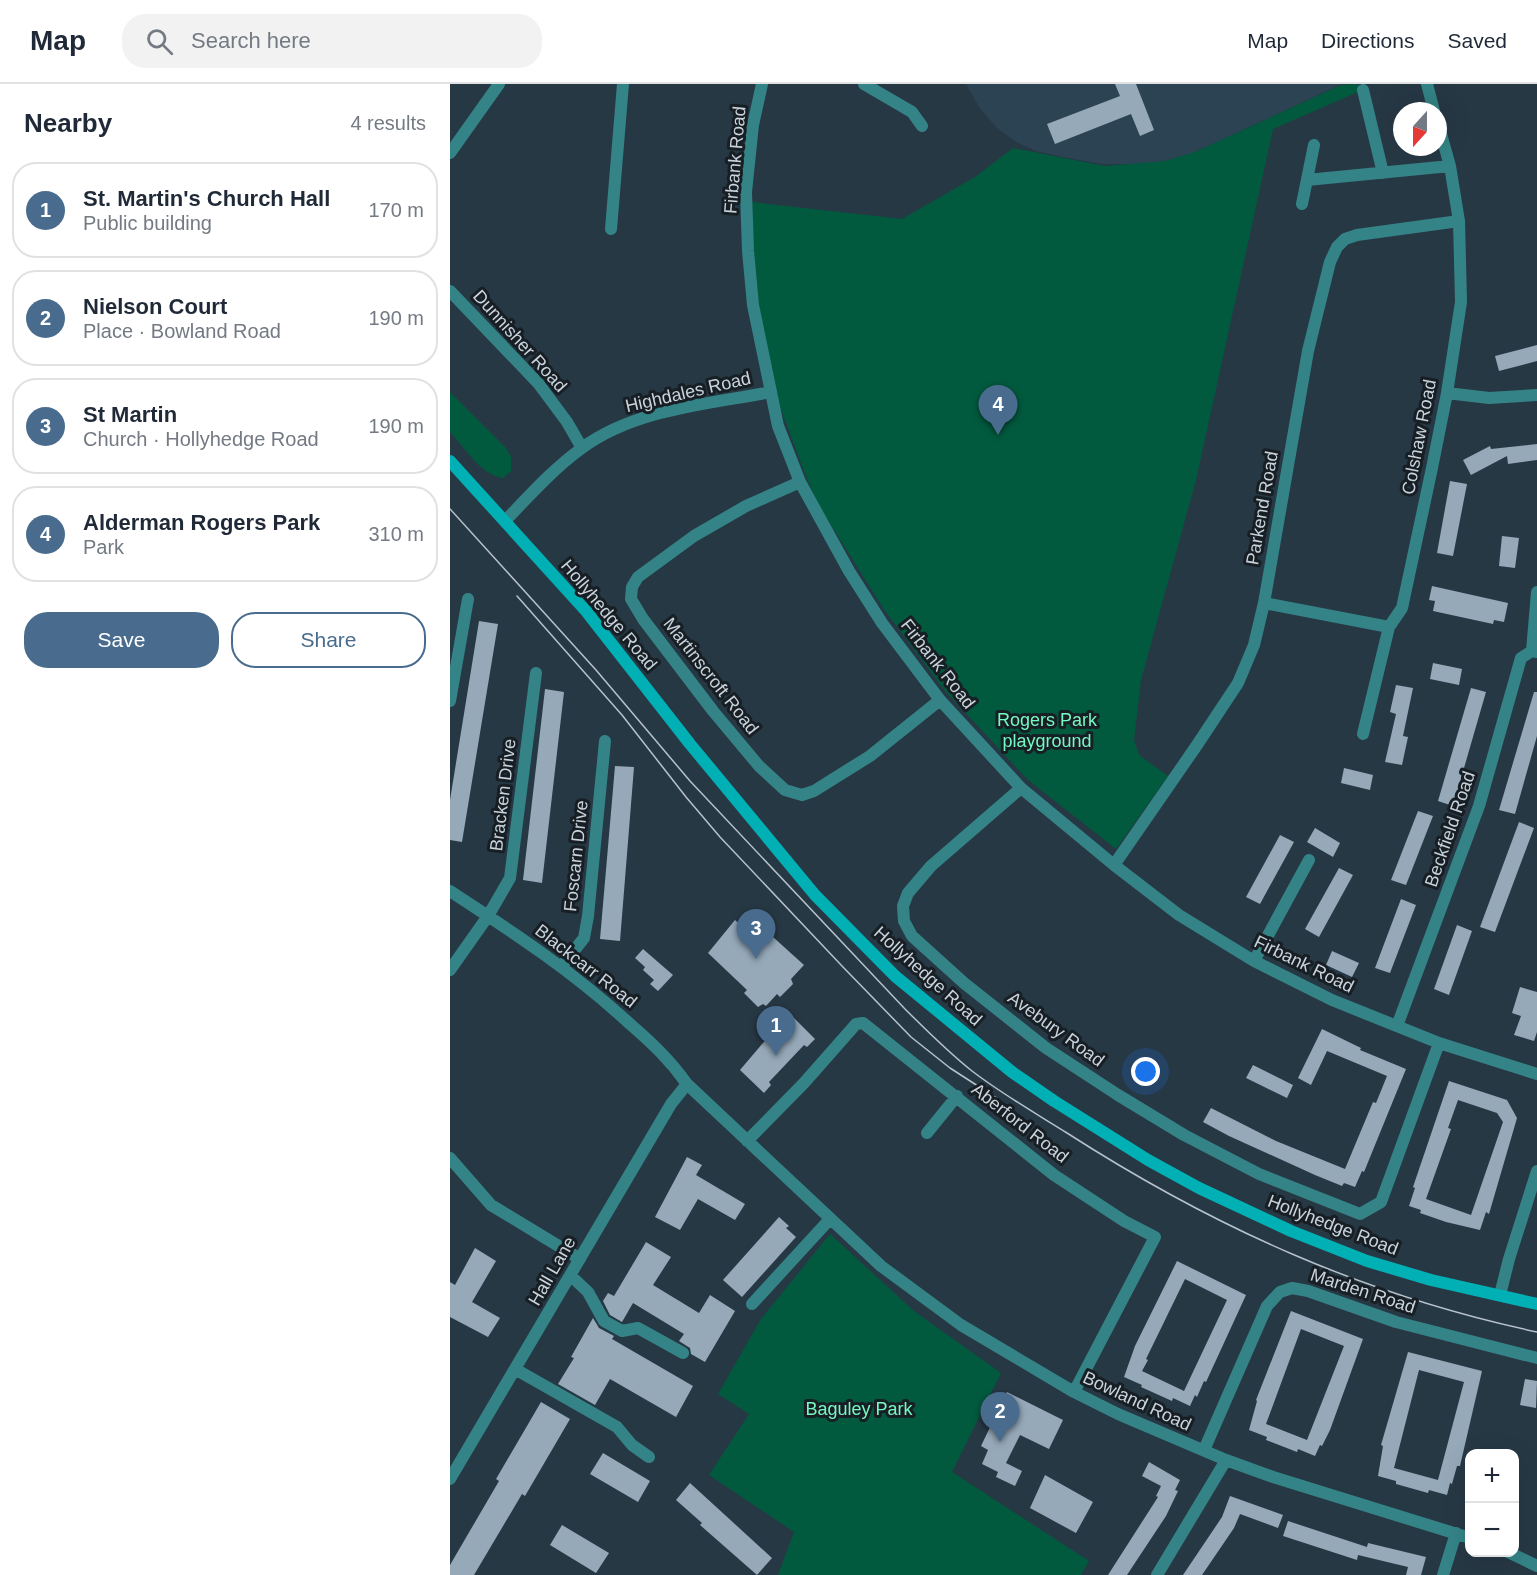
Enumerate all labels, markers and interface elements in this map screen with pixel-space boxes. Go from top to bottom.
search box [122,14,542,68]
text: Map [30,25,86,56]
icon: search [143,25,176,58]
text: Search here [191,28,311,53]
text: Map [1247,29,1288,52]
text: Directions [1321,29,1414,52]
text: Saved [1447,29,1507,52]
north arrow [1393,102,1447,156]
street label: Firbank Road [720,105,750,215]
text: Nearby [24,108,112,138]
text: 4 results [350,112,426,134]
text: St. Martin's Church Hall [83,186,330,211]
text: 1 [40,199,51,221]
text: 170 m [368,199,424,221]
text: Public building [83,212,212,234]
street label: Dunnisher Road [469,286,571,396]
text: Nielson Court [83,294,227,319]
text: 2 [40,307,51,329]
text: 190 m [368,307,424,329]
text: Place · Bowland Road [83,320,281,342]
street label: Highdales Road [623,368,753,416]
street label: Colshaw Road [1398,378,1440,496]
pin: 4 [978,386,1018,435]
text: St Martin [83,402,177,427]
text: 3 [40,415,51,437]
text: 190 m [368,415,424,437]
text: Church · Hollyhedge Road [83,428,319,450]
street label: Parkend Road [1242,450,1282,566]
text: Alderman Rogers Park [83,510,320,535]
text: 4 [40,523,51,545]
text: 310 m [368,523,424,545]
text: Park [83,536,124,558]
street label: Hollyhedge Road [557,556,661,674]
button: Save [24,612,219,668]
button: Share [231,612,426,668]
street label: Martinscroft Road [659,614,763,738]
street label: Firbank Road [897,615,979,713]
park label: Rogers Park playground [997,710,1098,751]
street label: Bracken Drive [486,738,520,852]
street label: Beckfield Road [1421,769,1479,889]
street label: Foscarn Drive [560,799,592,913]
pin: 3 [736,910,776,959]
street label: Blackcarr Road [531,920,641,1012]
street label: Hollyhedge Road [870,922,986,1030]
street label: Firbank Road [1251,931,1357,997]
street label: Avebury Road [1004,987,1108,1071]
pin: 1 [756,1006,796,1056]
your location [1131,1057,1160,1086]
street label: Aberford Road [968,1079,1072,1167]
street label: Hollyhedge Road [1265,1191,1401,1259]
street label: Hall Lane [524,1233,580,1309]
street label: Marden Road [1308,1265,1418,1317]
street label: Bowland Road [1080,1367,1194,1435]
pin: 2 [980,1392,1020,1442]
park label: Baguley Park [805,1399,914,1419]
map controls [1465,1449,1519,1557]
button: + [1465,1449,1519,1503]
button: − [1465,1503,1519,1557]

